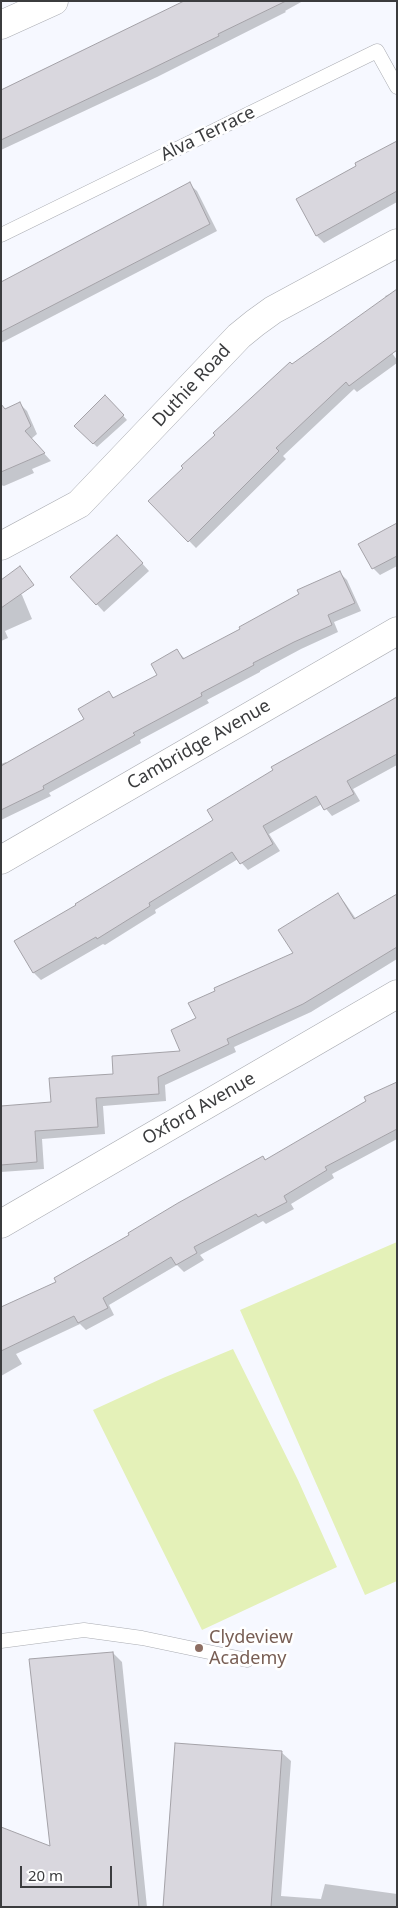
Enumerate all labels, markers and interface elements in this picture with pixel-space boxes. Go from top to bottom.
street label: Alva Terrace [157,102,259,166]
street label: Duthie Road [148,340,236,432]
street label: Cambridge Avenue [124,695,274,795]
street label: Oxford Avenue [139,1068,259,1150]
place label: Clydeview Academy [209,1627,293,1670]
marker: Clydeview Academy [193,1642,205,1654]
scale bar [22,1856,115,1888]
text: 20 m [28,1865,63,1885]

